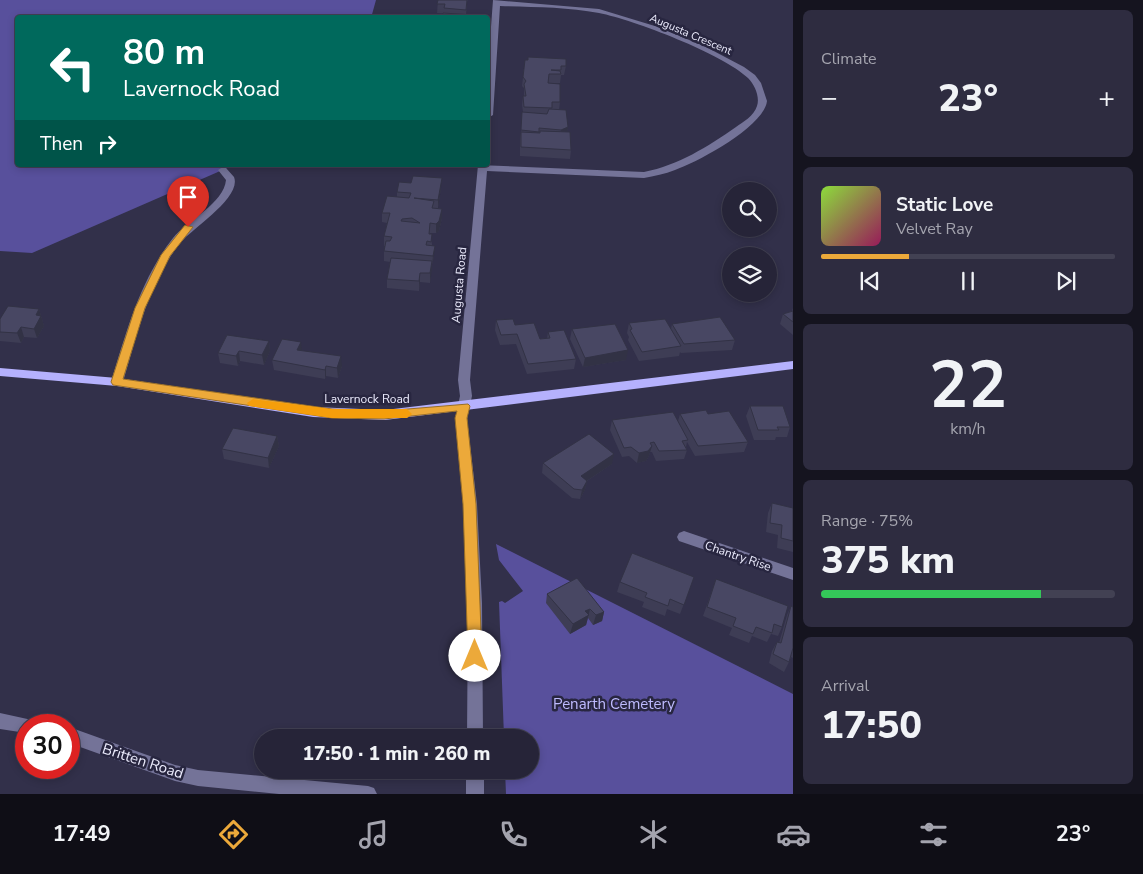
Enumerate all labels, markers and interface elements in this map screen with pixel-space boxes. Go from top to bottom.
street label: Augusta Crescent [647,10,734,59]
text: 80 m [123,29,205,76]
icon: left [40,35,105,100]
text: Climate [821,48,876,70]
text: 23° [938,73,998,124]
text: Lavernock Road [123,74,280,104]
text: − [821,79,838,117]
text: + [1098,79,1115,117]
icon: right [93,130,121,158]
text: Then [40,131,83,157]
pin [167,176,209,227]
map controls [722,182,777,302]
button: search [722,182,777,237]
icon: arrive [174,183,202,211]
text: Static Love [896,192,993,218]
text: Velvet Ray [896,218,973,240]
street label: Augusta Road [448,246,470,324]
button: layers [722,247,777,302]
icon: previous [856,267,884,295]
icon: pause [954,267,982,295]
icon: next [1052,267,1080,295]
text: 22 [929,341,1007,430]
street label: Lavernock Road [324,391,410,407]
text: km/h [950,418,986,440]
text: Range · 75% [821,510,913,532]
text: 375 km [821,535,955,586]
street label: Chantry Rise [703,537,773,575]
position arrow [448,629,500,681]
text: Arrival [821,675,869,697]
park label: Penarth Cemetery [553,694,675,714]
text: 17:50 [821,700,922,751]
speed limit sign: 30 [15,714,80,779]
street label: Britten Road [100,738,186,784]
text: 17:50 · 1 min · 260 m [303,741,490,767]
icon: directions [216,817,251,852]
icon: music [356,817,391,852]
icon: phone [496,817,531,852]
icon: climate [636,817,671,852]
icon: car [776,817,811,852]
icon: filters [916,817,951,852]
text: 17:49 [52,819,111,849]
text: 23° [1056,819,1090,849]

